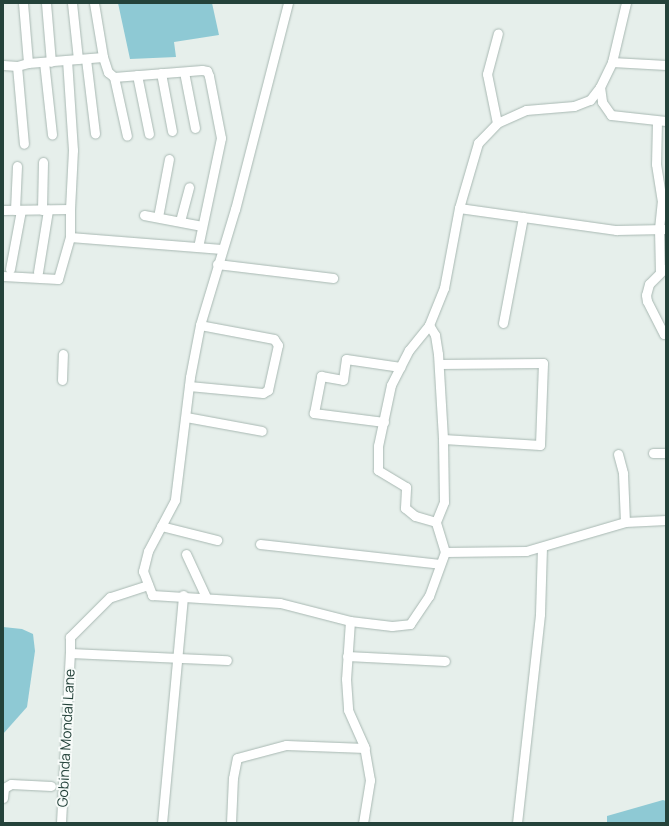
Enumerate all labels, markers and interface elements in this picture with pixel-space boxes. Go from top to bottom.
street label: Gobinda Mondal Lane [54,668,78,808]

